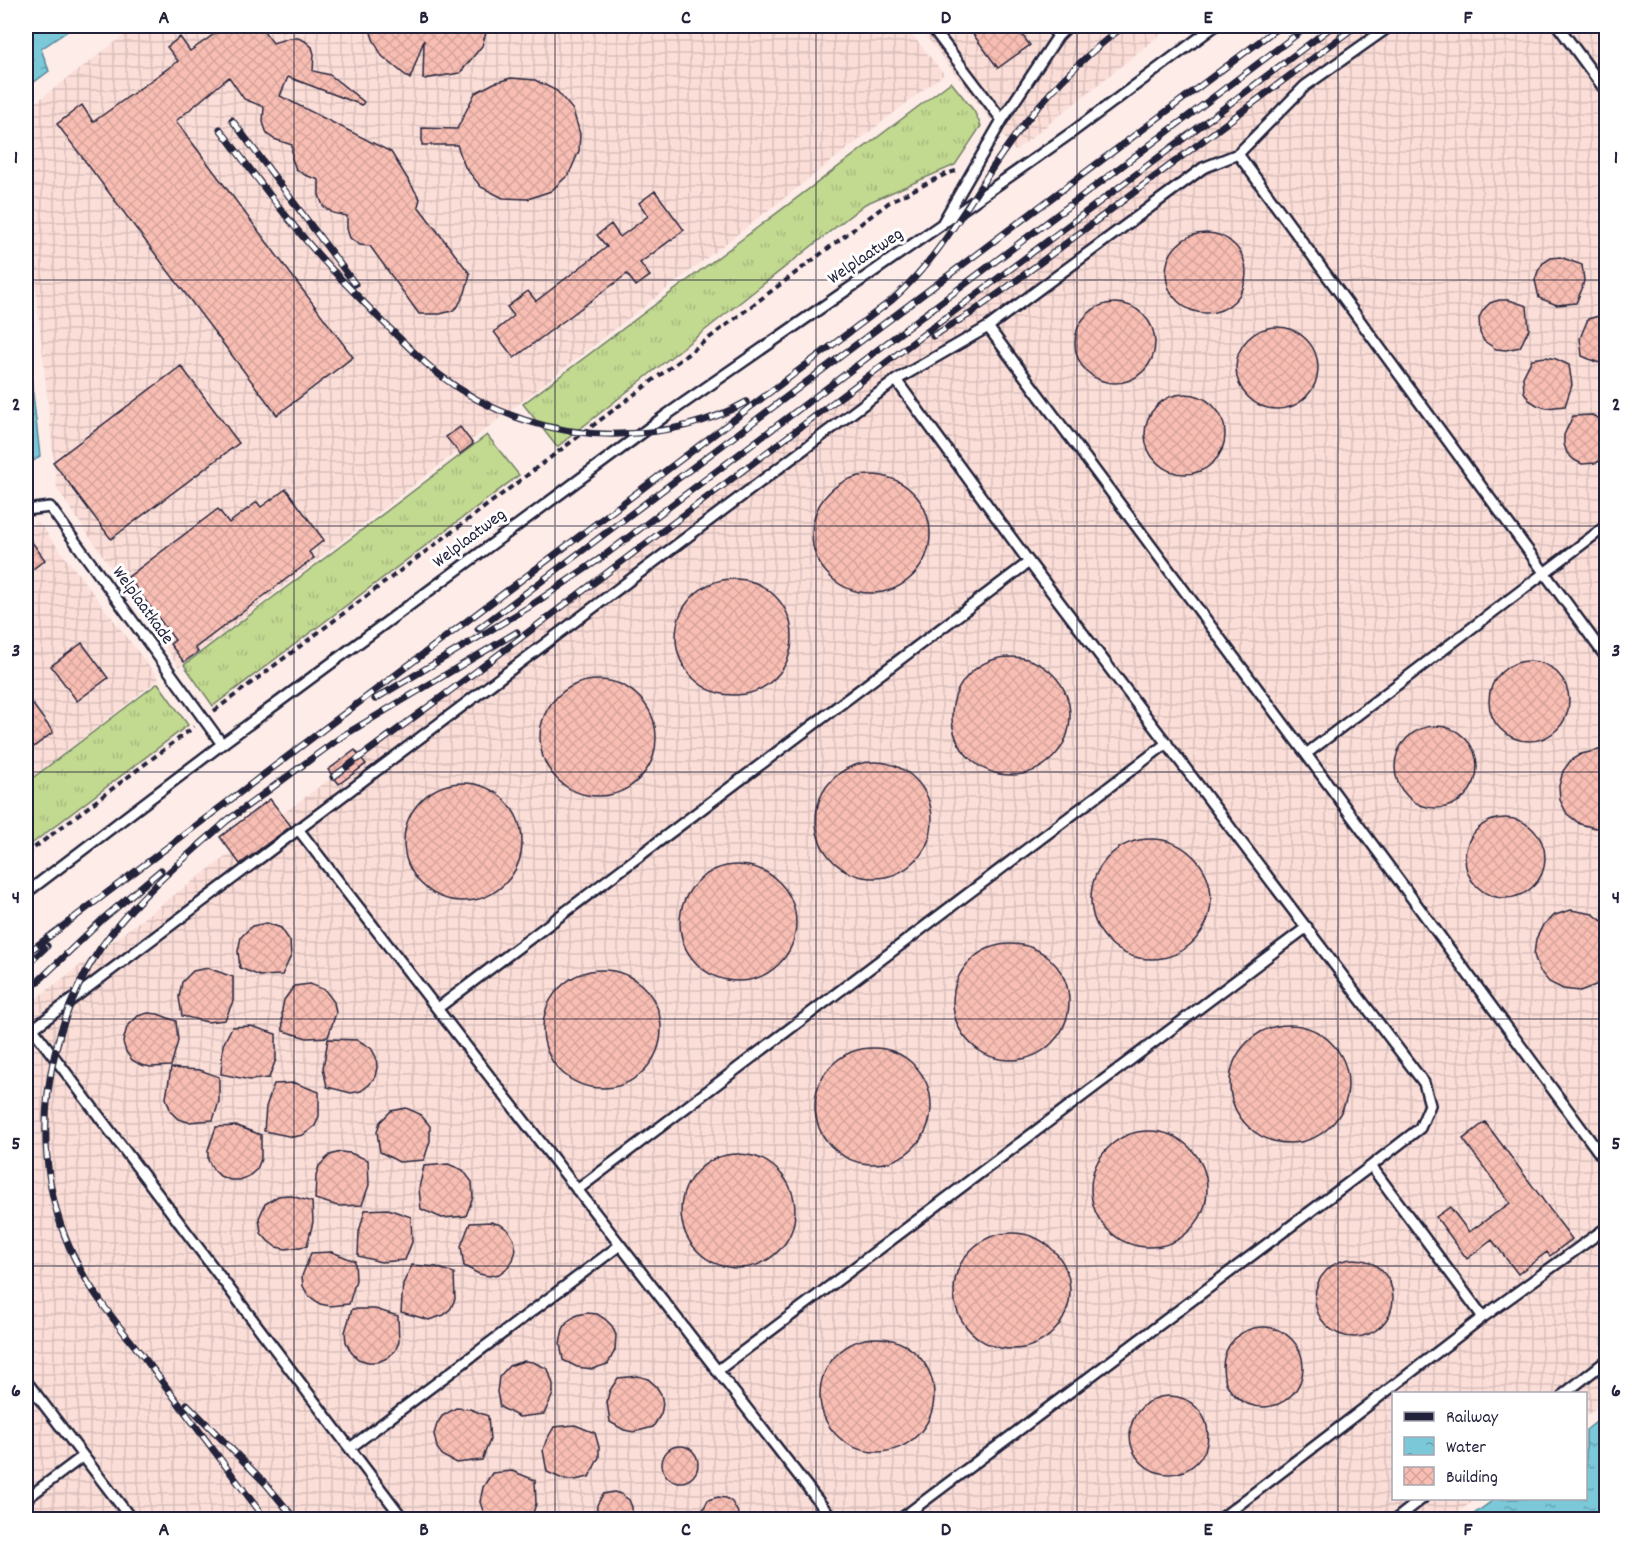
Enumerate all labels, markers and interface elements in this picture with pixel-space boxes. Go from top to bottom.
text: A [159,5,170,33]
text: B [419,5,429,33]
text: C [681,5,691,33]
text: D [941,5,952,33]
text: E [1203,5,1213,33]
text: F [1464,5,1474,33]
text: 1 [14,145,18,173]
text: 1 [1614,145,1618,173]
street label: Welplaatweg [823,223,909,291]
text: 2 [12,392,20,420]
text: 2 [1612,392,1620,420]
street label: Welplaatweg [428,503,512,575]
street label: Welplaatkade [105,562,179,650]
text: 3 [12,638,20,666]
text: 3 [1612,638,1620,666]
text: 4 [12,885,20,913]
text: 4 [1612,885,1620,913]
text: 5 [11,1131,21,1159]
text: 5 [1611,1131,1621,1159]
text: 6 [11,1378,21,1406]
text: 6 [1611,1378,1621,1406]
legend [1392,1392,1587,1500]
text: Railway [1446,1406,1499,1431]
text: Water [1446,1436,1486,1461]
text: Building [1446,1466,1498,1491]
text: A [159,1517,170,1545]
text: B [419,1517,429,1545]
text: C [681,1517,691,1545]
text: D [941,1517,952,1545]
text: E [1203,1517,1213,1545]
text: F [1464,1517,1474,1545]

